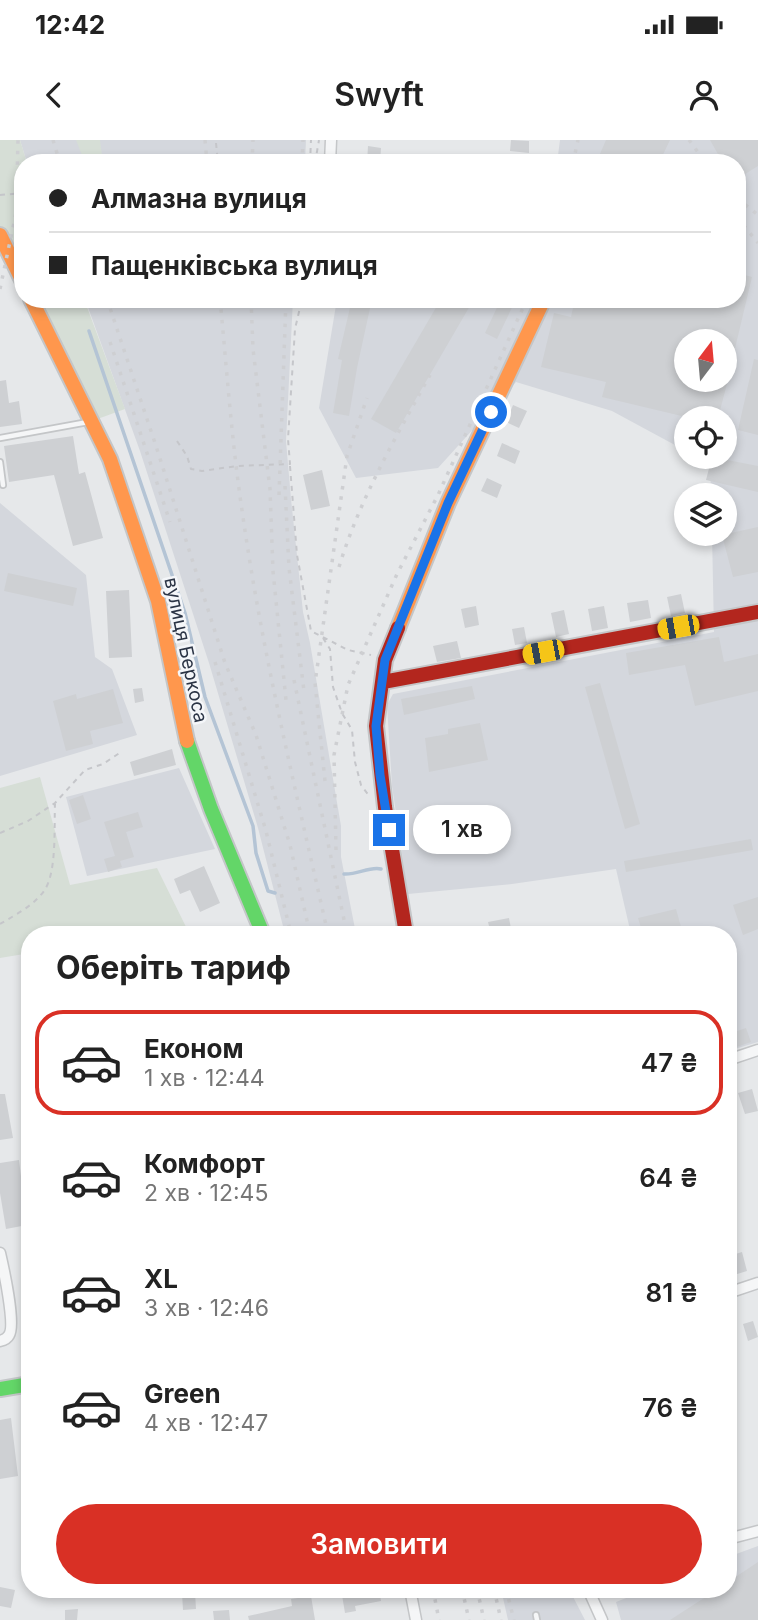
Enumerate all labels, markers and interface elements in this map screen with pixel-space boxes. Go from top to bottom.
text: 12:42 [35,9,105,40]
text: Swyft [334,75,424,114]
icon: back [35,76,73,114]
icon: person [685,76,723,114]
text: Алмазна вулиця [91,183,307,214]
text: Пащенківська вулиця [91,250,378,281]
north arrow [674,329,737,392]
map controls [674,329,737,546]
route start [475,396,507,428]
button: locate [674,406,737,469]
button: layers [674,483,737,546]
street label: вулиця Беркоса [159,575,213,725]
car [656,613,701,641]
car [521,638,566,666]
callout: 1 хв [414,806,512,854]
route end [373,814,405,846]
text: 1 хв [441,815,483,843]
text: Оберіть тариф [56,948,291,987]
icon: car [60,1031,123,1094]
text: Економ [144,1033,244,1064]
text: 47 ₴ [641,1047,698,1078]
text: 1 хв · 12:44 [144,1064,265,1092]
icon: car [60,1146,123,1209]
text: Комфорт [144,1148,265,1179]
text: 64 ₴ [639,1162,698,1193]
text: 2 хв · 12:45 [144,1179,268,1207]
icon: car [60,1261,123,1324]
text: XL [144,1263,178,1294]
text: 81 ₴ [646,1277,698,1308]
text: 3 хв · 12:46 [144,1294,269,1322]
icon: car [60,1376,123,1439]
text: Green [144,1378,221,1409]
text: 76 ₴ [642,1392,698,1423]
text: 4 хв · 12:47 [144,1409,268,1437]
button: Замовити [56,1504,702,1584]

